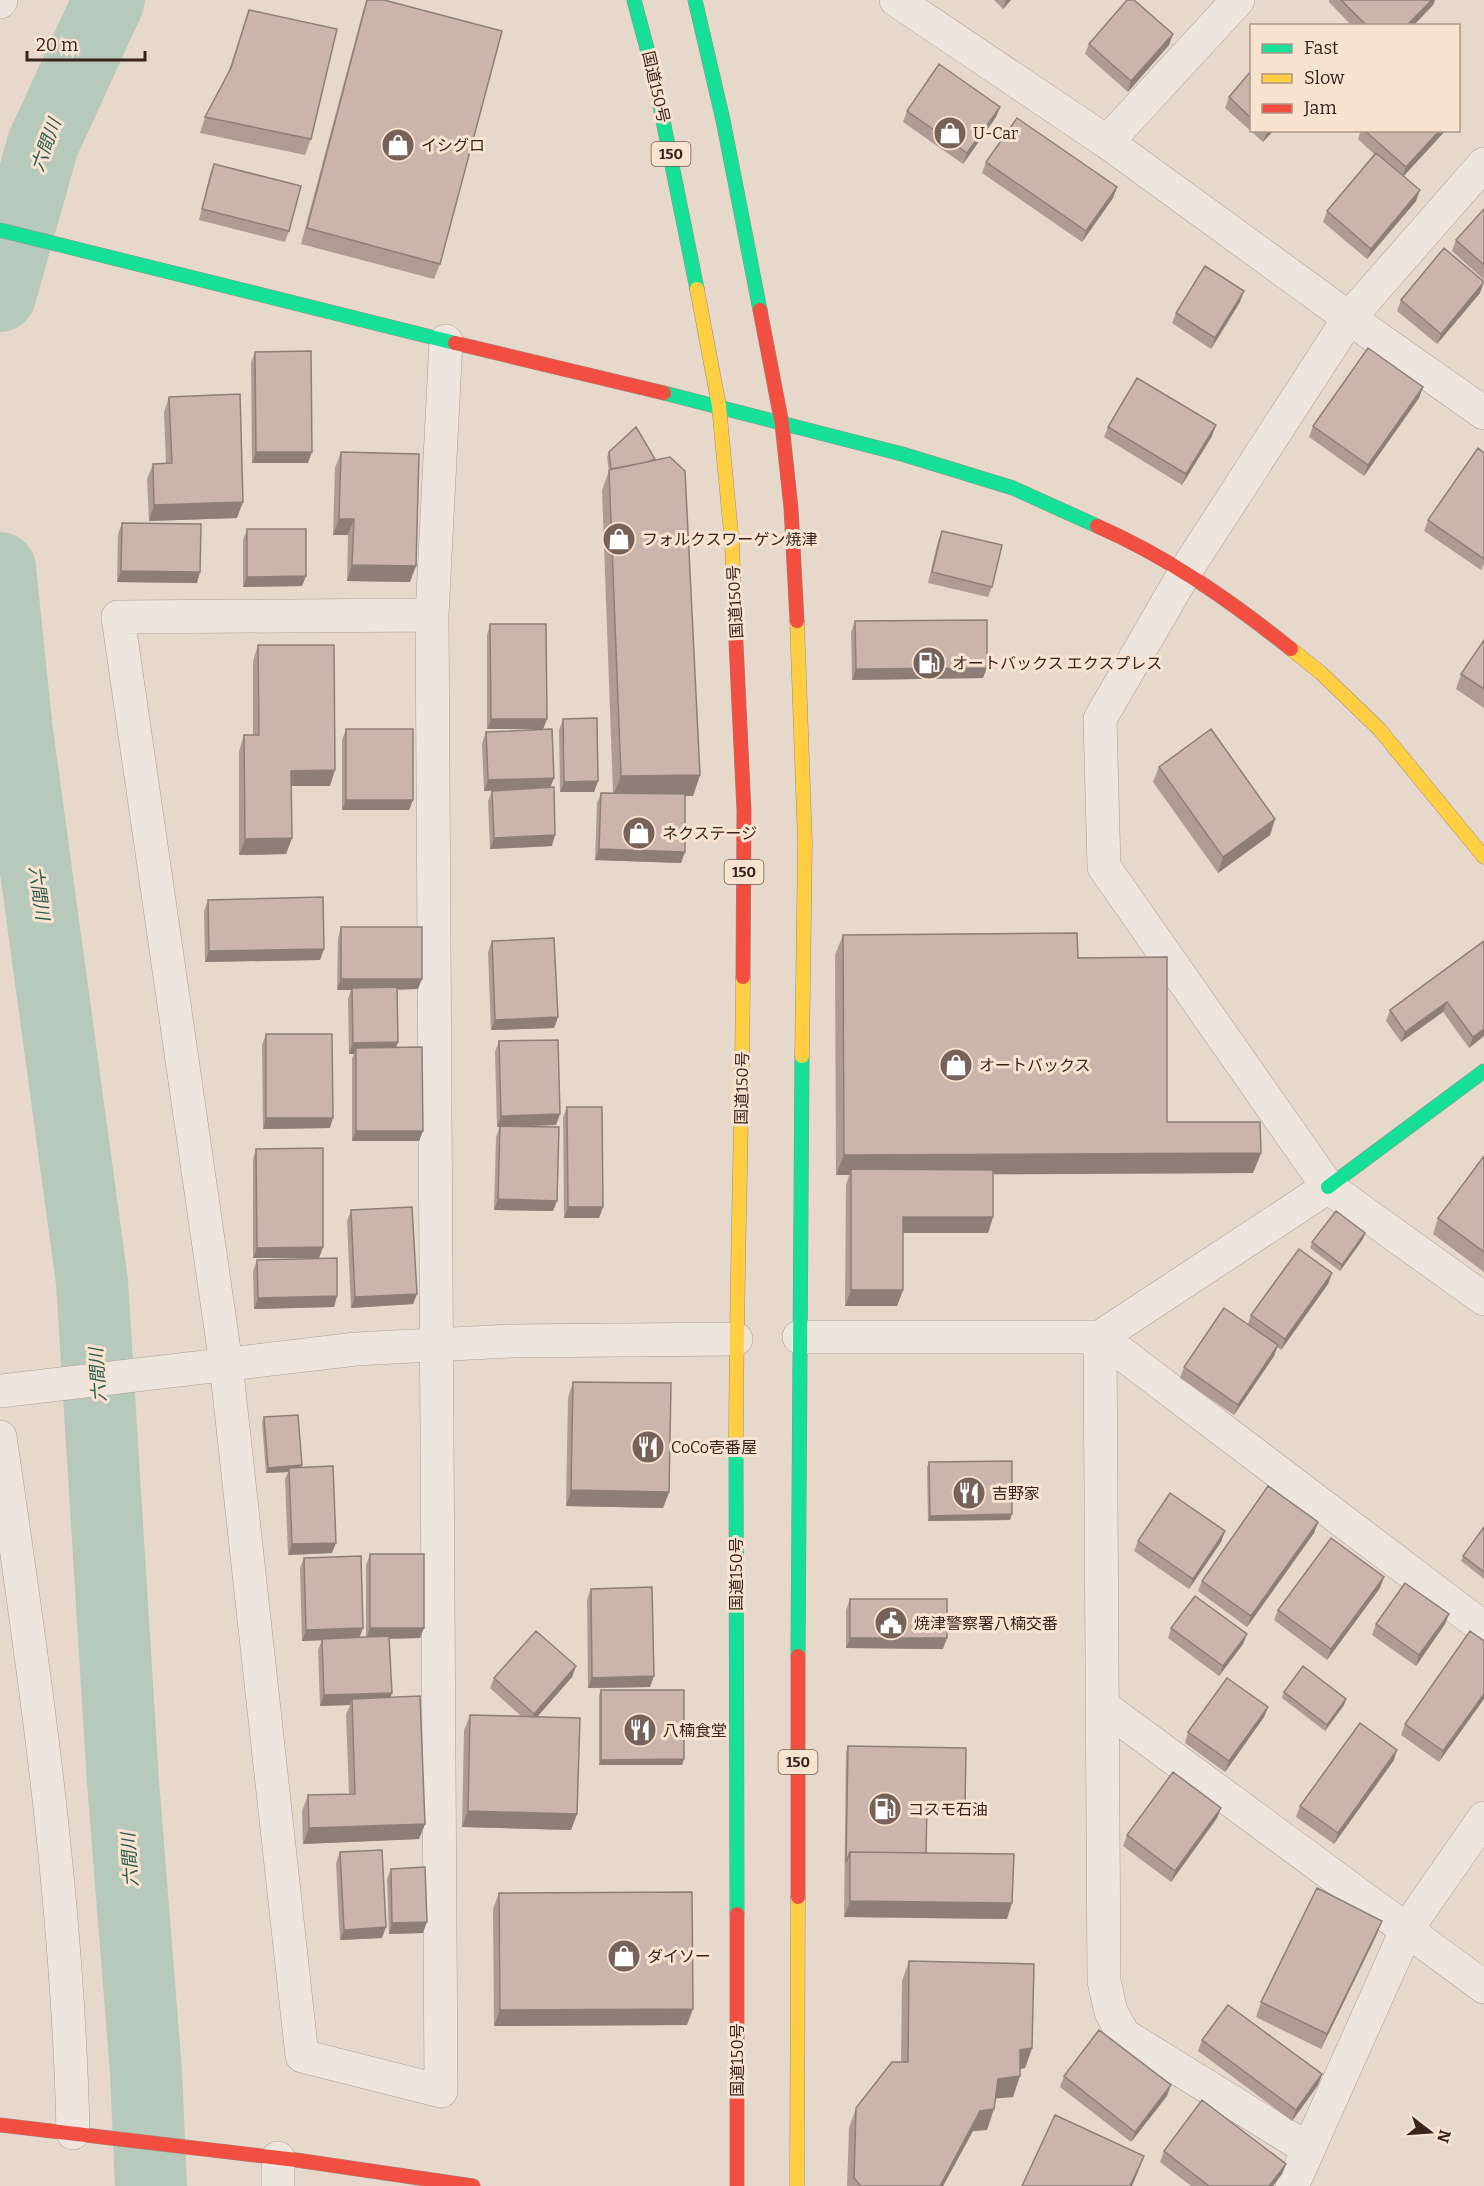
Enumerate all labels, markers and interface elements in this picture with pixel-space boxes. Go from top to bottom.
scale bar [27,24,146,62]
legend [1250,24,1460,132]
text: 20 m [36,34,78,56]
text: Fast [1304,37,1339,59]
street label: 国道150号 [638,49,674,125]
text: Slow [1304,67,1345,89]
text: Jam [1303,97,1337,119]
water label: 六間川 [26,114,66,174]
shop icon: U-Car [932,115,968,151]
place label: U-Car [973,124,1018,143]
shop icon: イシグロ [380,127,416,163]
place label: イシグロ [421,136,485,155]
road number: 150 [652,142,690,166]
shop icon: フォルクスワーゲン焼津 [601,521,637,557]
place label: フォルクスワーゲン焼津 [642,530,818,549]
street label: 国道150号 [724,565,746,639]
fuel station icon: オートバックス エクスプレス [911,645,947,681]
place label: オートバックス エクスプレス [952,654,1162,673]
shop icon: ネクステージ [621,815,657,851]
place label: ネクステージ [662,824,757,843]
road number: 150 [724,860,764,884]
water label: 六間川 [24,865,54,923]
shop icon: オートバックス [938,1047,974,1083]
street label: 国道150号 [732,1051,752,1125]
place label: オートバックス [979,1056,1091,1075]
water label: 六間川 [85,1345,111,1403]
restaurant icon: CoCo壱番屋 [630,1429,666,1465]
place label: CoCo壱番屋 [671,1438,757,1457]
restaurant icon: 吉野家 [951,1475,987,1511]
place label: 吉野家 [992,1484,1040,1503]
street label: 国道150号 [727,1537,746,1611]
public building icon: 焼津警察署八楠交番 [873,1605,909,1641]
place label: 焼津警察署八楠交番 [914,1614,1058,1633]
restaurant icon: 八楠食堂 [622,1712,658,1748]
place label: 八楠食堂 [663,1721,727,1740]
road number: 150 [778,1750,818,1774]
fuel station icon: コスモ石油 [867,1791,903,1827]
place label: コスモ石油 [908,1800,988,1819]
water label: 六間川 [117,1830,143,1888]
shop icon: ダイソー [606,1938,642,1974]
place label: ダイソー [647,1947,711,1966]
street label: 国道150号 [728,2023,747,2097]
north arrow [1400,2102,1460,2162]
text: N [1433,2128,1455,2145]

